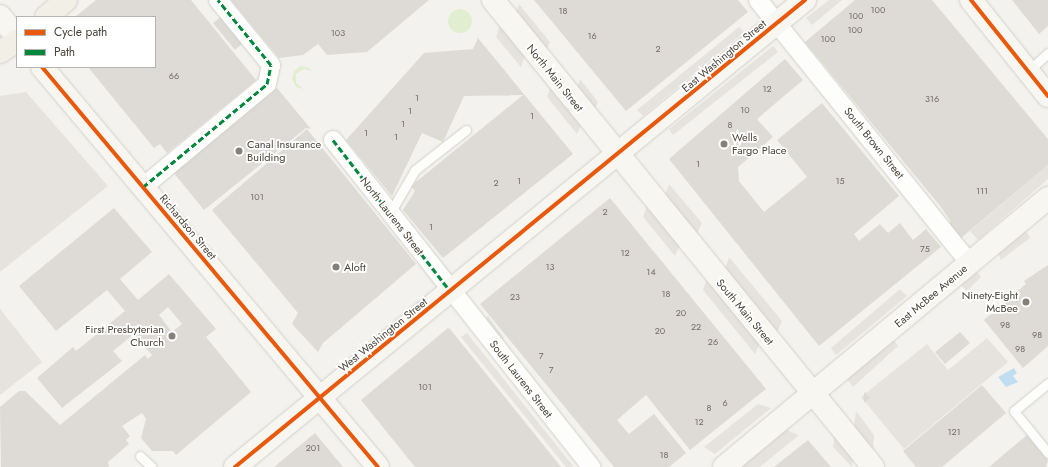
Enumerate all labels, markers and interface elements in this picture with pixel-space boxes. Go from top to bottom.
house number: 100 [871,5,885,15]
house number: 18 [559,6,567,16]
house number: 100 [849,11,863,21]
legend [16,16,156,68]
street label: East Washington Street [679,17,769,95]
text: Cycle path [54,23,107,41]
house number: 100 [848,25,862,35]
house number: 103 [331,28,345,38]
house number: 16 [587,31,597,41]
house number: 100 [821,34,835,44]
street label: North Main Street [524,42,586,114]
text: Path [54,43,75,61]
house number: 2 [655,44,661,54]
house number: 66 [169,71,179,81]
house number: 12 [762,84,772,94]
house number: 1 [415,93,419,103]
house number: 316 [925,94,939,104]
house number: 10 [740,105,750,115]
street label: South Brown Street [841,105,907,181]
house number: 1 [408,106,412,116]
house number: 1 [530,111,534,121]
house number: 1 [401,119,405,129]
house number: 8 [728,120,732,130]
house number: 1 [364,128,368,138]
place label: Wells Fargo Place [732,131,786,157]
house number: 1 [394,132,398,142]
place label: Canal Insurance Building [247,138,321,164]
marker: Wells Fargo Place [719,139,729,149]
marker: Canal Insurance Building [234,146,244,156]
house number: 1 [696,159,700,169]
street label: North Laurens Street [358,174,426,258]
house number: 1 [517,176,521,186]
house number: 15 [835,176,845,186]
house number: 2 [493,178,499,188]
house number: 111 [976,186,988,196]
street label: Richardson Street [157,192,219,262]
house number: 101 [250,192,264,202]
house number: 2 [602,207,608,217]
house number: 1 [429,222,433,232]
house number: 75 [920,244,930,254]
house number: 12 [620,248,630,258]
place label: Aloft [344,260,366,274]
marker: Aloft [331,262,341,272]
house number: 13 [546,262,554,272]
street label: East McBee Avenue [892,262,970,330]
house number: 14 [646,267,656,277]
street label: South Main Street [714,276,776,348]
house number: 18 [662,289,670,299]
place label: Ninety-Eight McBee [962,289,1018,315]
house number: 23 [510,292,520,302]
street label: West Washington Street [336,295,430,375]
marker: Ninety-Eight McBee [1021,297,1031,307]
house number: 20 [676,308,686,318]
house number: 98 [1000,320,1010,330]
house number: 22 [691,322,701,332]
place label: First Presbyterian Church [85,323,164,349]
house number: 20 [655,326,665,336]
house number: 98 [1032,330,1042,340]
marker: First Presbyterian Church [167,331,177,341]
house number: 26 [708,337,718,347]
street label: South Laurens Street [487,338,555,420]
house number: 98 [1015,344,1025,354]
house number: 7 [539,351,543,361]
house number: 7 [549,365,553,375]
house number: 101 [418,382,432,392]
house number: 6 [722,398,728,408]
house number: 8 [707,403,711,413]
house number: 12 [694,417,704,427]
house number: 121 [947,427,961,437]
house number: 201 [306,443,320,453]
house number: 18 [660,450,668,460]

